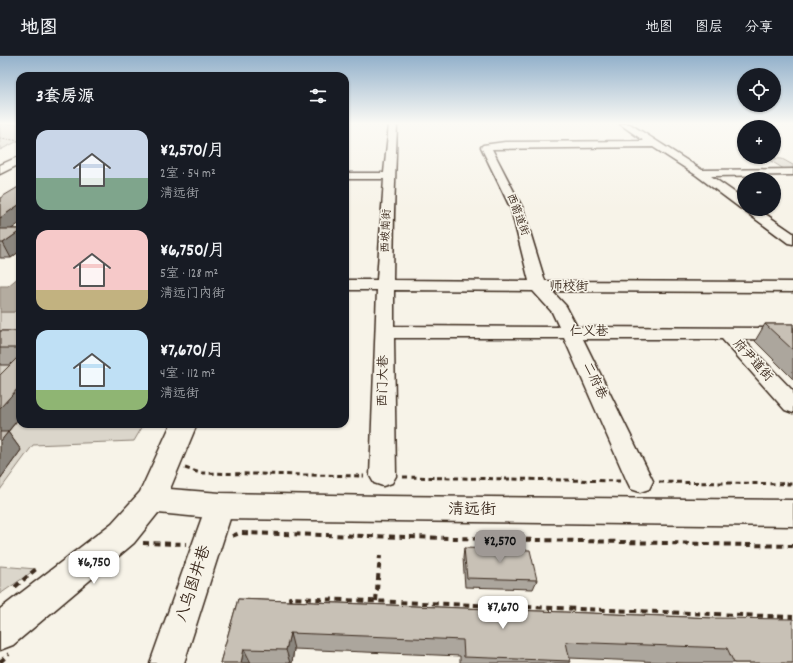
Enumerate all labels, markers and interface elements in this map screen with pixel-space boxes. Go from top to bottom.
text: 地图 [20,16,58,43]
text: 地图 [645,18,673,38]
text: 图层 [695,18,723,38]
text: 分享 [745,18,773,38]
map controls [737,68,781,216]
button: locate [737,68,781,112]
icon: filters [307,85,329,107]
text: 3套房源 [36,86,95,110]
button: + [737,120,781,164]
text: ¥2,570/月 [160,140,224,164]
icon: home [68,146,116,194]
text: 2室 · 54 m² [160,165,216,184]
button: − [737,172,781,216]
text: 清远街 [160,185,199,204]
street label: 西箭道街 [502,192,532,239]
street label: 西坡南街 [378,208,396,253]
text: ¥6,750/月 [160,240,225,264]
icon: home [68,246,116,294]
text: 5室 · 128 m² [160,265,218,284]
street label: 师校街 [549,278,589,297]
text: 清远门内街 [160,285,225,304]
street label: 仁义巷 [569,323,609,342]
street label: 府尹道街 [727,336,777,386]
text: ¥7,670/月 [160,340,224,364]
icon: home [68,346,116,394]
street label: 西门大巷 [374,355,394,407]
street label: 二府巷 [577,359,611,403]
text: 4室 · 112 m² [160,365,215,384]
text: 清远街 [160,385,199,404]
street label: 清远街 [448,499,496,522]
pin: ¥2,570 [467,530,533,564]
text: ¥2,570 [484,533,516,552]
street label: 八乌图井巷 [171,542,217,626]
pin: ¥6,750 [61,551,127,585]
text: ¥6,750 [77,554,111,573]
pin: ¥7,670 [470,596,536,630]
text: ¥7,670 [487,599,519,618]

